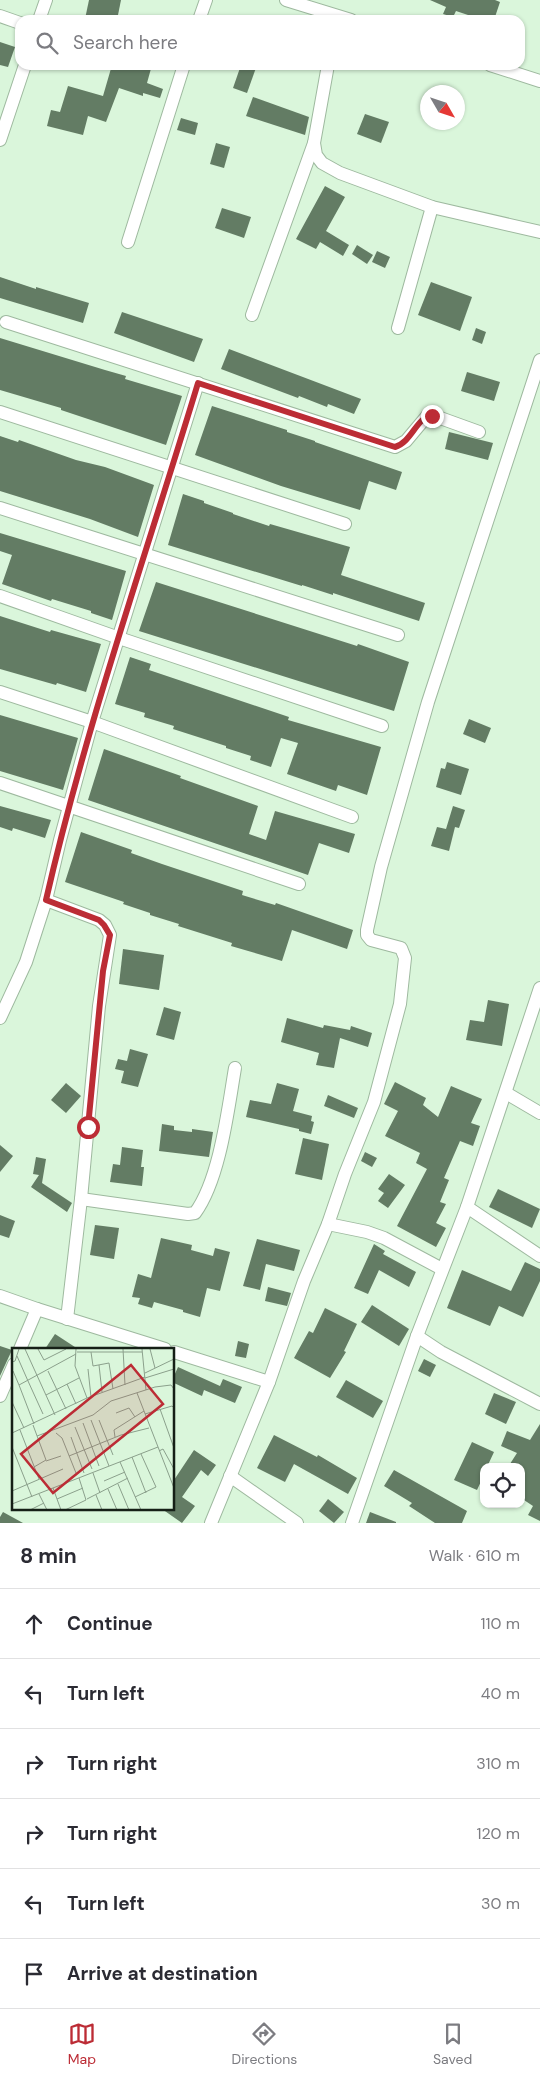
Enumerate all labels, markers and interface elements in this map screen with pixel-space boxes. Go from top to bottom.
search box [15,15,525,70]
icon: search [33,29,61,57]
text: Search here [73,30,178,55]
north arrow [420,85,465,130]
route end [421,405,444,428]
route start [77,1116,100,1139]
inset map [12,1348,175,1510]
map controls [480,1463,525,1508]
button: locate [480,1463,525,1508]
text: 8 min [20,1542,77,1570]
text: Walk · 610 m [429,1545,520,1566]
icon: ahead [20,1610,48,1638]
text: Continue [67,1611,153,1636]
text: 110 m [481,1613,520,1634]
icon: left [20,1680,48,1708]
text: Turn left [67,1681,145,1706]
text: 40 m [481,1683,520,1704]
icon: right [20,1750,48,1778]
text: Turn right [67,1751,157,1776]
text: 310 m [476,1753,520,1774]
icon: right [20,1820,48,1848]
text: Turn right [67,1821,157,1846]
text: 120 m [476,1823,520,1844]
icon: left [20,1890,48,1918]
text: Turn left [67,1891,145,1916]
text: 30 m [481,1893,520,1914]
icon: arrive [20,1960,48,1988]
text: Arrive at destination [67,1961,258,1986]
tab: Map [68,2020,96,2068]
tab: Directions [232,2020,297,2068]
tab: Saved [433,2020,472,2068]

